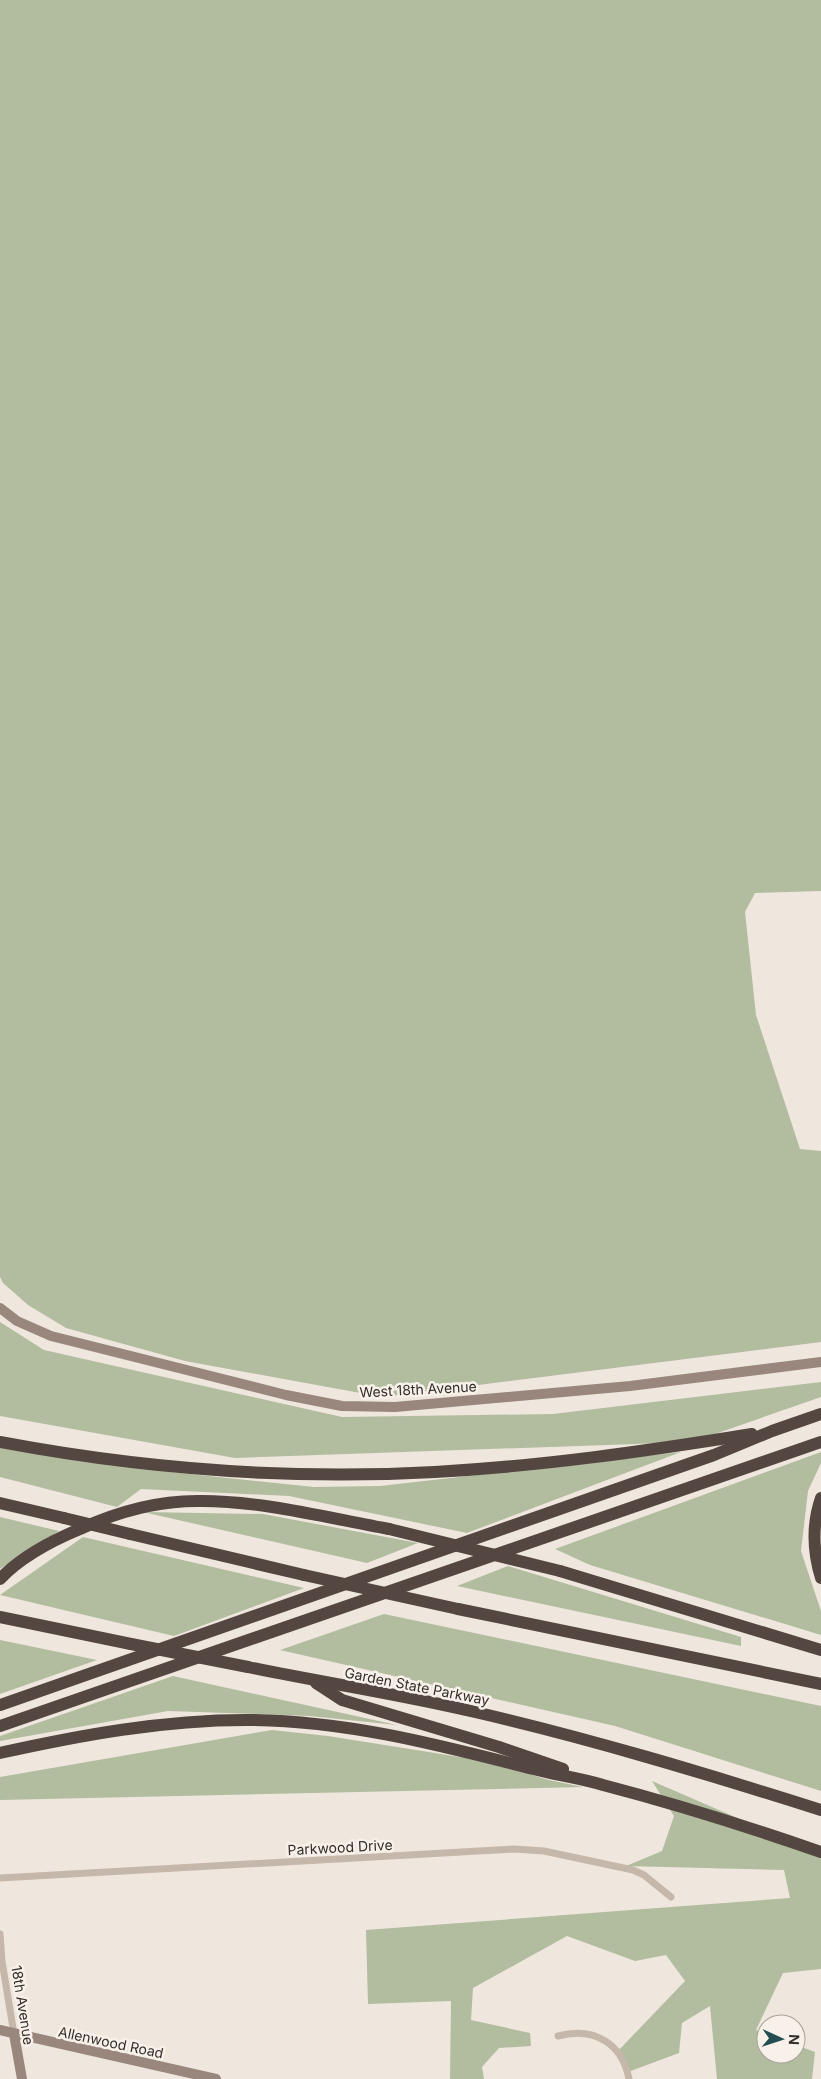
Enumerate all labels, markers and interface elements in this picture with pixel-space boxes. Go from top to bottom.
street label: West 18th Avenue [359,1377,477,1401]
street label: Garden State Parkway [343,1664,491,1708]
street label: Parkwood Drive [287,1836,393,1858]
street label: 18th Avenue [8,1964,38,2046]
north arrow [756,2014,806,2064]
street label: Allenwood Road [57,2023,165,2061]
text: N [786,2034,803,2045]

